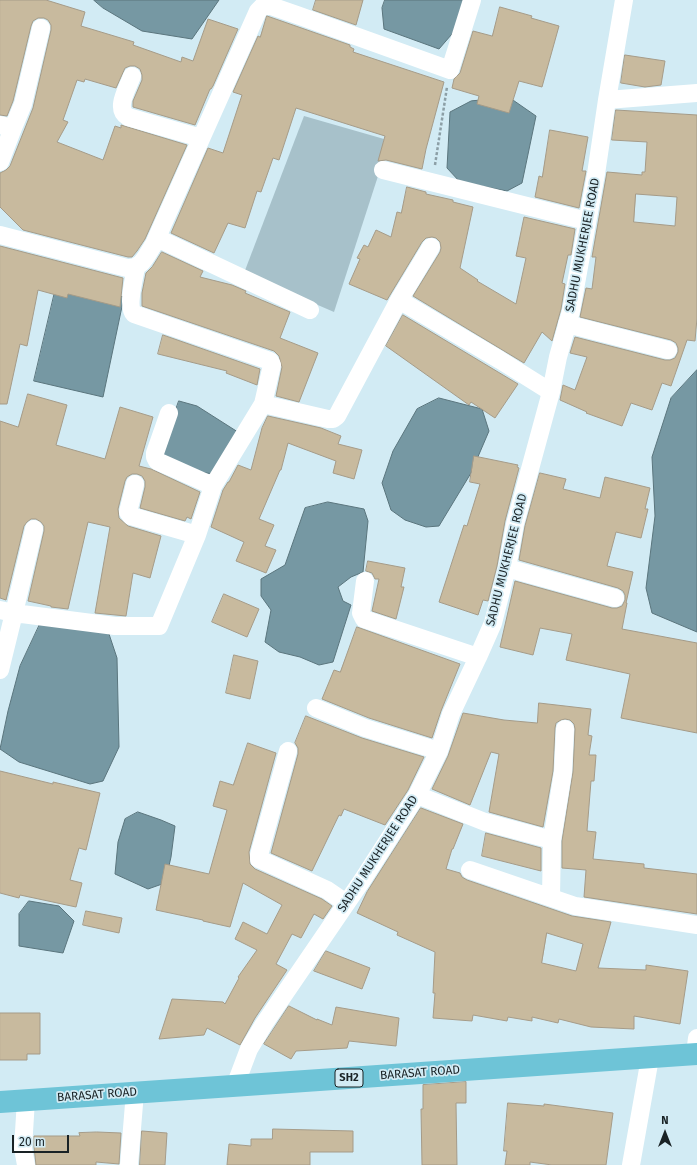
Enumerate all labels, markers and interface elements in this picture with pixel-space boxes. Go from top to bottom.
street label: SADHU MUKHERJEE ROAD [563,177,603,313]
street label: SADHU MUKHERJEE ROAD [484,492,530,628]
street label: SADHU MUKHERJEE ROAD [335,793,421,915]
street label: BARASAT ROAD [379,1063,461,1083]
road number: SH2 [335,1069,363,1087]
street label: BARASAT ROAD [56,1085,138,1105]
north arrow [645,1113,685,1153]
text: N [661,1114,669,1127]
scale bar [14,1127,71,1153]
text: 20 m [19,1135,45,1149]

